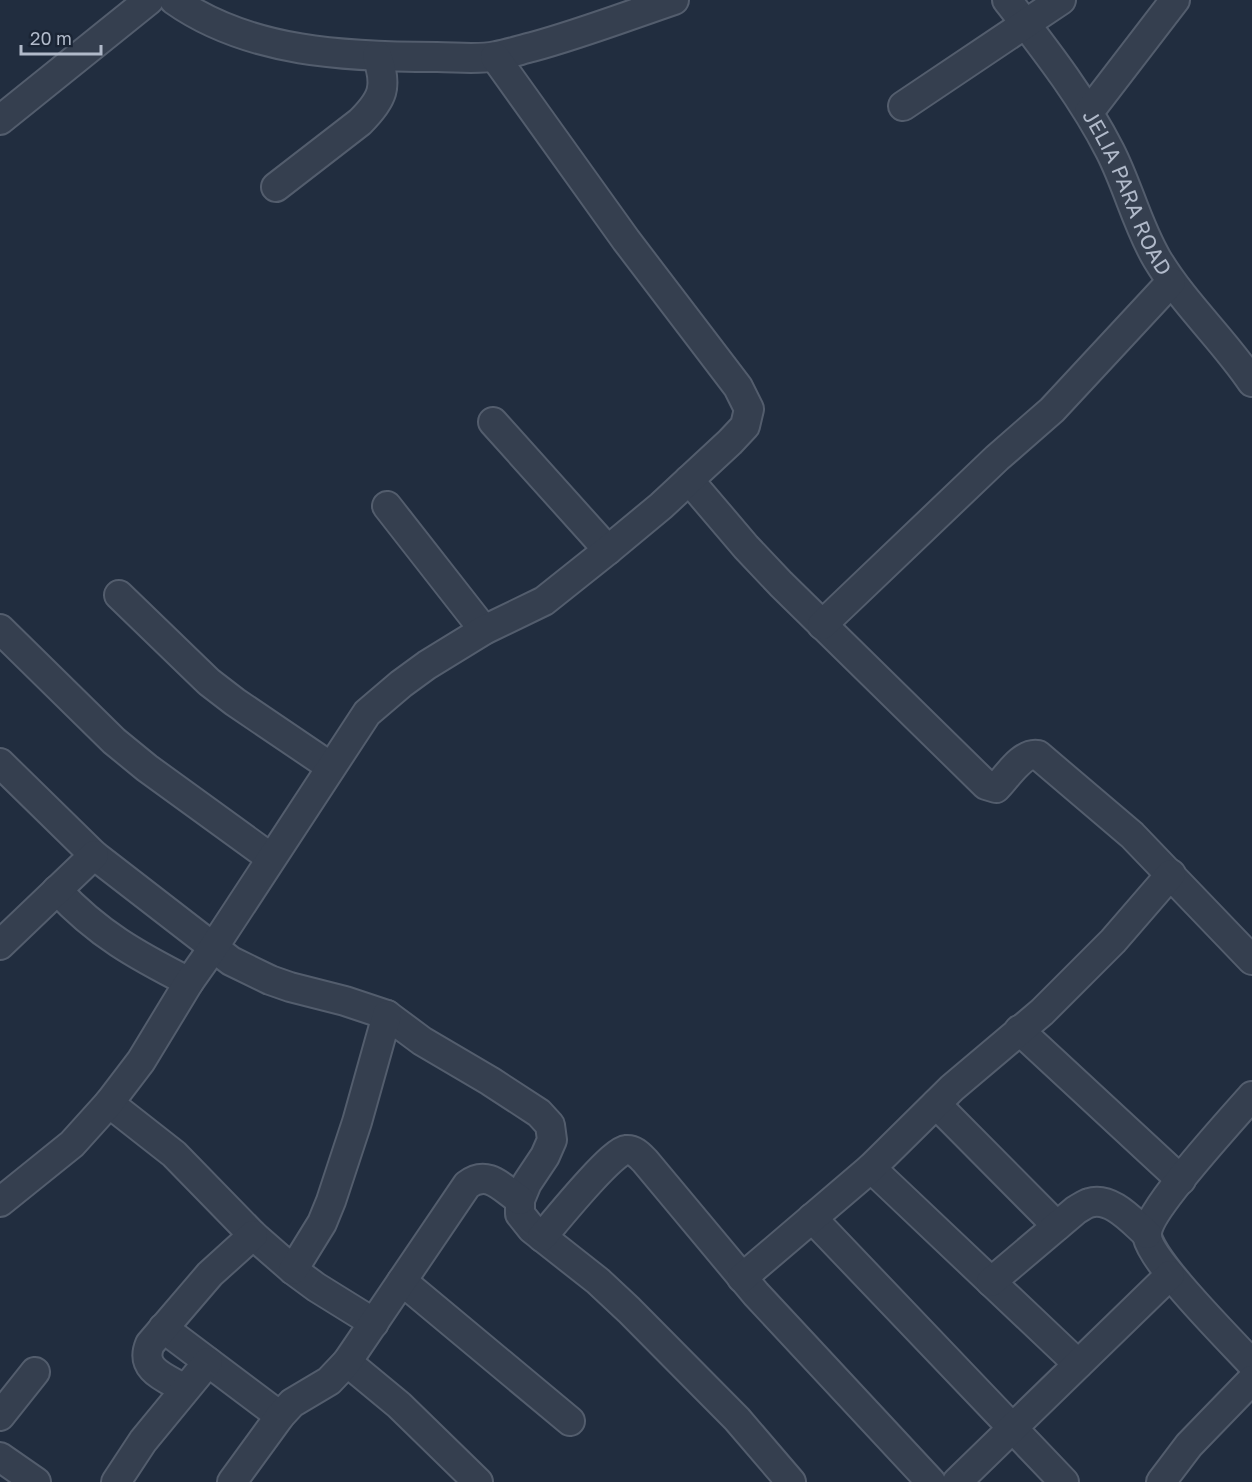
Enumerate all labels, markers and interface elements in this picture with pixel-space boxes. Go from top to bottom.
scale bar [21,18,100,56]
text: 20 m [30,27,72,49]
street label: JELIA PARA ROAD [1077,104,1178,280]

